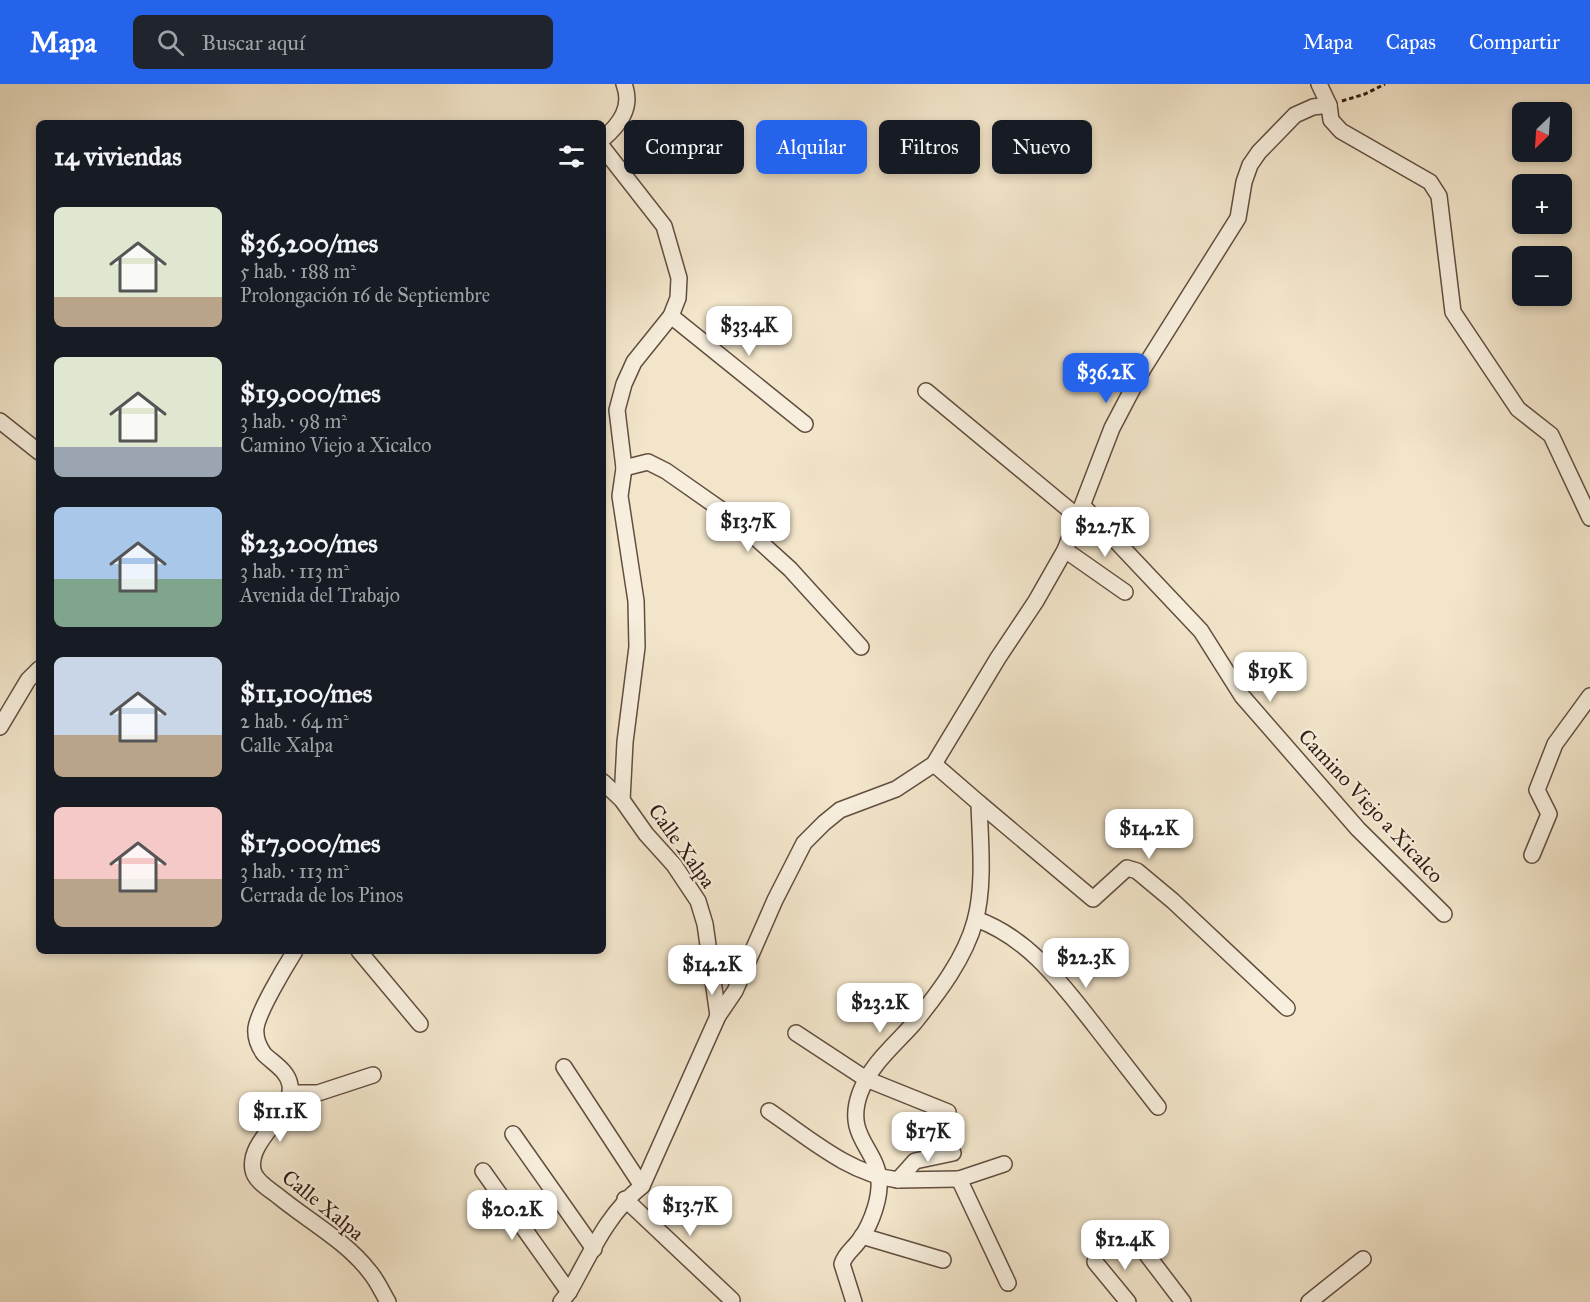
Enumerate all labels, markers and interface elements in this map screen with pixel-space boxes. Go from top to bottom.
search box [133,15,553,69]
text: Mapa [30,25,97,60]
icon: search [154,26,187,59]
text: Buscar aquí [202,29,305,56]
text: Mapa [1303,29,1353,55]
text: Capas [1386,29,1436,55]
text: Compartir [1469,29,1560,55]
north arrow [1512,102,1572,162]
map controls [1512,102,1572,306]
chip: Comprar [624,120,744,174]
chip: Alquilar [756,120,867,174]
chip: Filtros [879,120,980,174]
chip: Nuevo [992,120,1092,174]
text: 14 viviendas [54,140,182,172]
icon: filters [555,140,588,173]
button: + [1512,174,1572,234]
text: $36,200/mes [240,227,378,259]
icon: home [102,231,174,303]
button: − [1512,246,1572,306]
text: 5 hab. · 188 m² [240,259,356,283]
text: Prolongación 16 de Septiembre [240,283,490,307]
pin: $33.4K [700,306,798,357]
text: $33.4K [720,313,778,337]
pin: $36.2K [1057,353,1155,404]
text: $36.2K [1077,360,1135,384]
text: $19,000/mes [240,377,381,409]
icon: home [102,381,174,453]
text: 3 hab. · 98 m² [240,409,347,433]
text: Camino Viejo a Xicalco [240,433,431,457]
pin: $13.7K [699,502,797,553]
pin: $22.7K [1056,507,1154,558]
text: $13.7K [720,509,776,533]
text: $22.7K [1075,514,1135,538]
text: $23,200/mes [240,527,378,559]
icon: home [102,531,174,603]
text: 3 hab. · 113 m² [240,559,349,583]
text: Avenida del Trabajo [240,583,400,607]
pin: $19K [1234,652,1306,703]
text: $19K [1248,659,1292,683]
text: $11,100/mes [240,677,372,709]
icon: home [102,681,174,753]
text: 2 hab. · 64 m² [240,709,349,733]
street label: Camino Viejo a Xicalco [1293,724,1449,889]
text: Calle Xalpa [240,733,333,757]
street label: Calle Xalpa [643,799,721,893]
pin: $14.2K [1100,809,1198,860]
text: $14.2K [1119,816,1179,840]
text: $17,000/mes [240,827,381,859]
icon: home [102,831,174,903]
text: 3 hab. · 113 m² [240,859,349,883]
text: Cerrada de los Pinos [240,883,403,907]
pin: $22.3K [1037,938,1135,989]
pin: $14.2K [663,945,761,996]
text: $22.3K [1057,945,1115,969]
text: $14.2K [682,952,742,976]
pin: $23.2K [831,983,929,1034]
text: $23.2K [851,990,909,1014]
pin: $11.1K [231,1092,329,1143]
text: $11.1K [253,1099,307,1123]
pin: $17K [892,1112,964,1163]
text: $17K [906,1119,950,1143]
street label: Calle Xalpa [277,1164,369,1246]
pin: $13.7K [641,1186,739,1237]
pin: $20.2K [463,1190,561,1241]
text: $13.7K [662,1193,718,1217]
text: $20.2K [481,1197,543,1221]
pin: $12.4K [1076,1220,1174,1271]
text: $12.4K [1095,1227,1155,1251]

